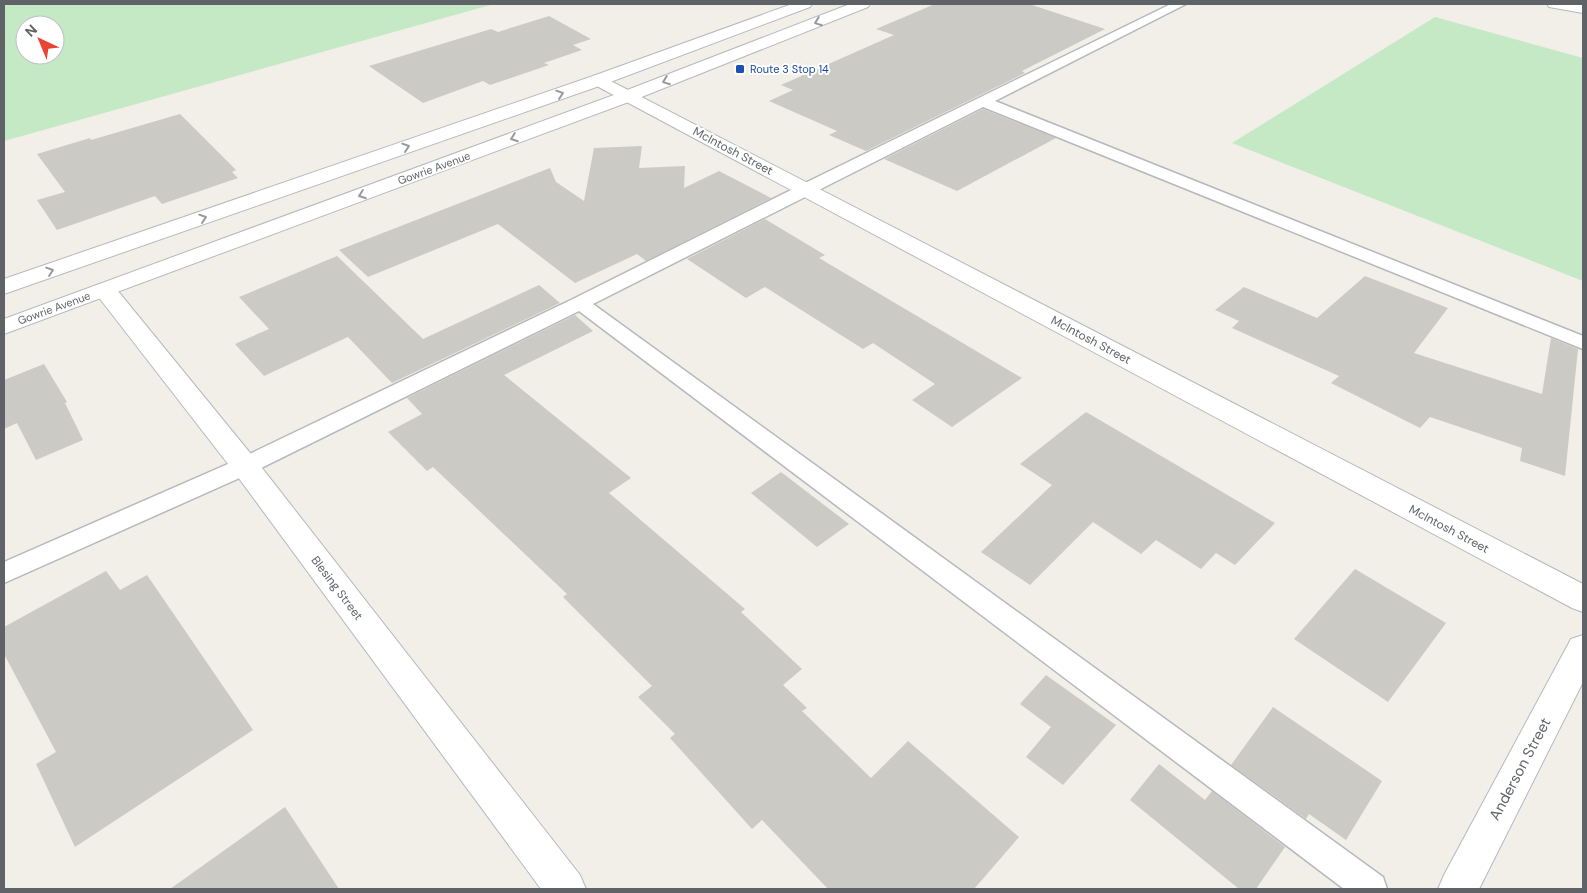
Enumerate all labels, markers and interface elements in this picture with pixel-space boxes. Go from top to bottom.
north arrow [15,15,65,65]
one-way arrow [814,15,823,26]
text: N [21,21,41,41]
place label: Route 3 Stop 14 [750,62,829,76]
marker: Route 3 Stop 14 [734,63,746,75]
one-way arrow [663,75,671,85]
one-way arrow [555,90,564,100]
street label: McIntosh Street [690,123,776,179]
one-way arrow [511,132,519,142]
one-way arrow [402,143,410,153]
street label: Gowrie Avenue [396,148,472,188]
one-way arrow [358,189,367,199]
one-way arrow [199,214,207,224]
one-way arrow [45,267,54,277]
street label: Gowrie Avenue [16,288,92,328]
street label: McIntosh Street [1048,312,1134,368]
street label: McIntosh Street [1406,501,1492,557]
street label: Blesing Street [308,553,367,624]
street label: Anderson Street [1485,714,1556,824]

